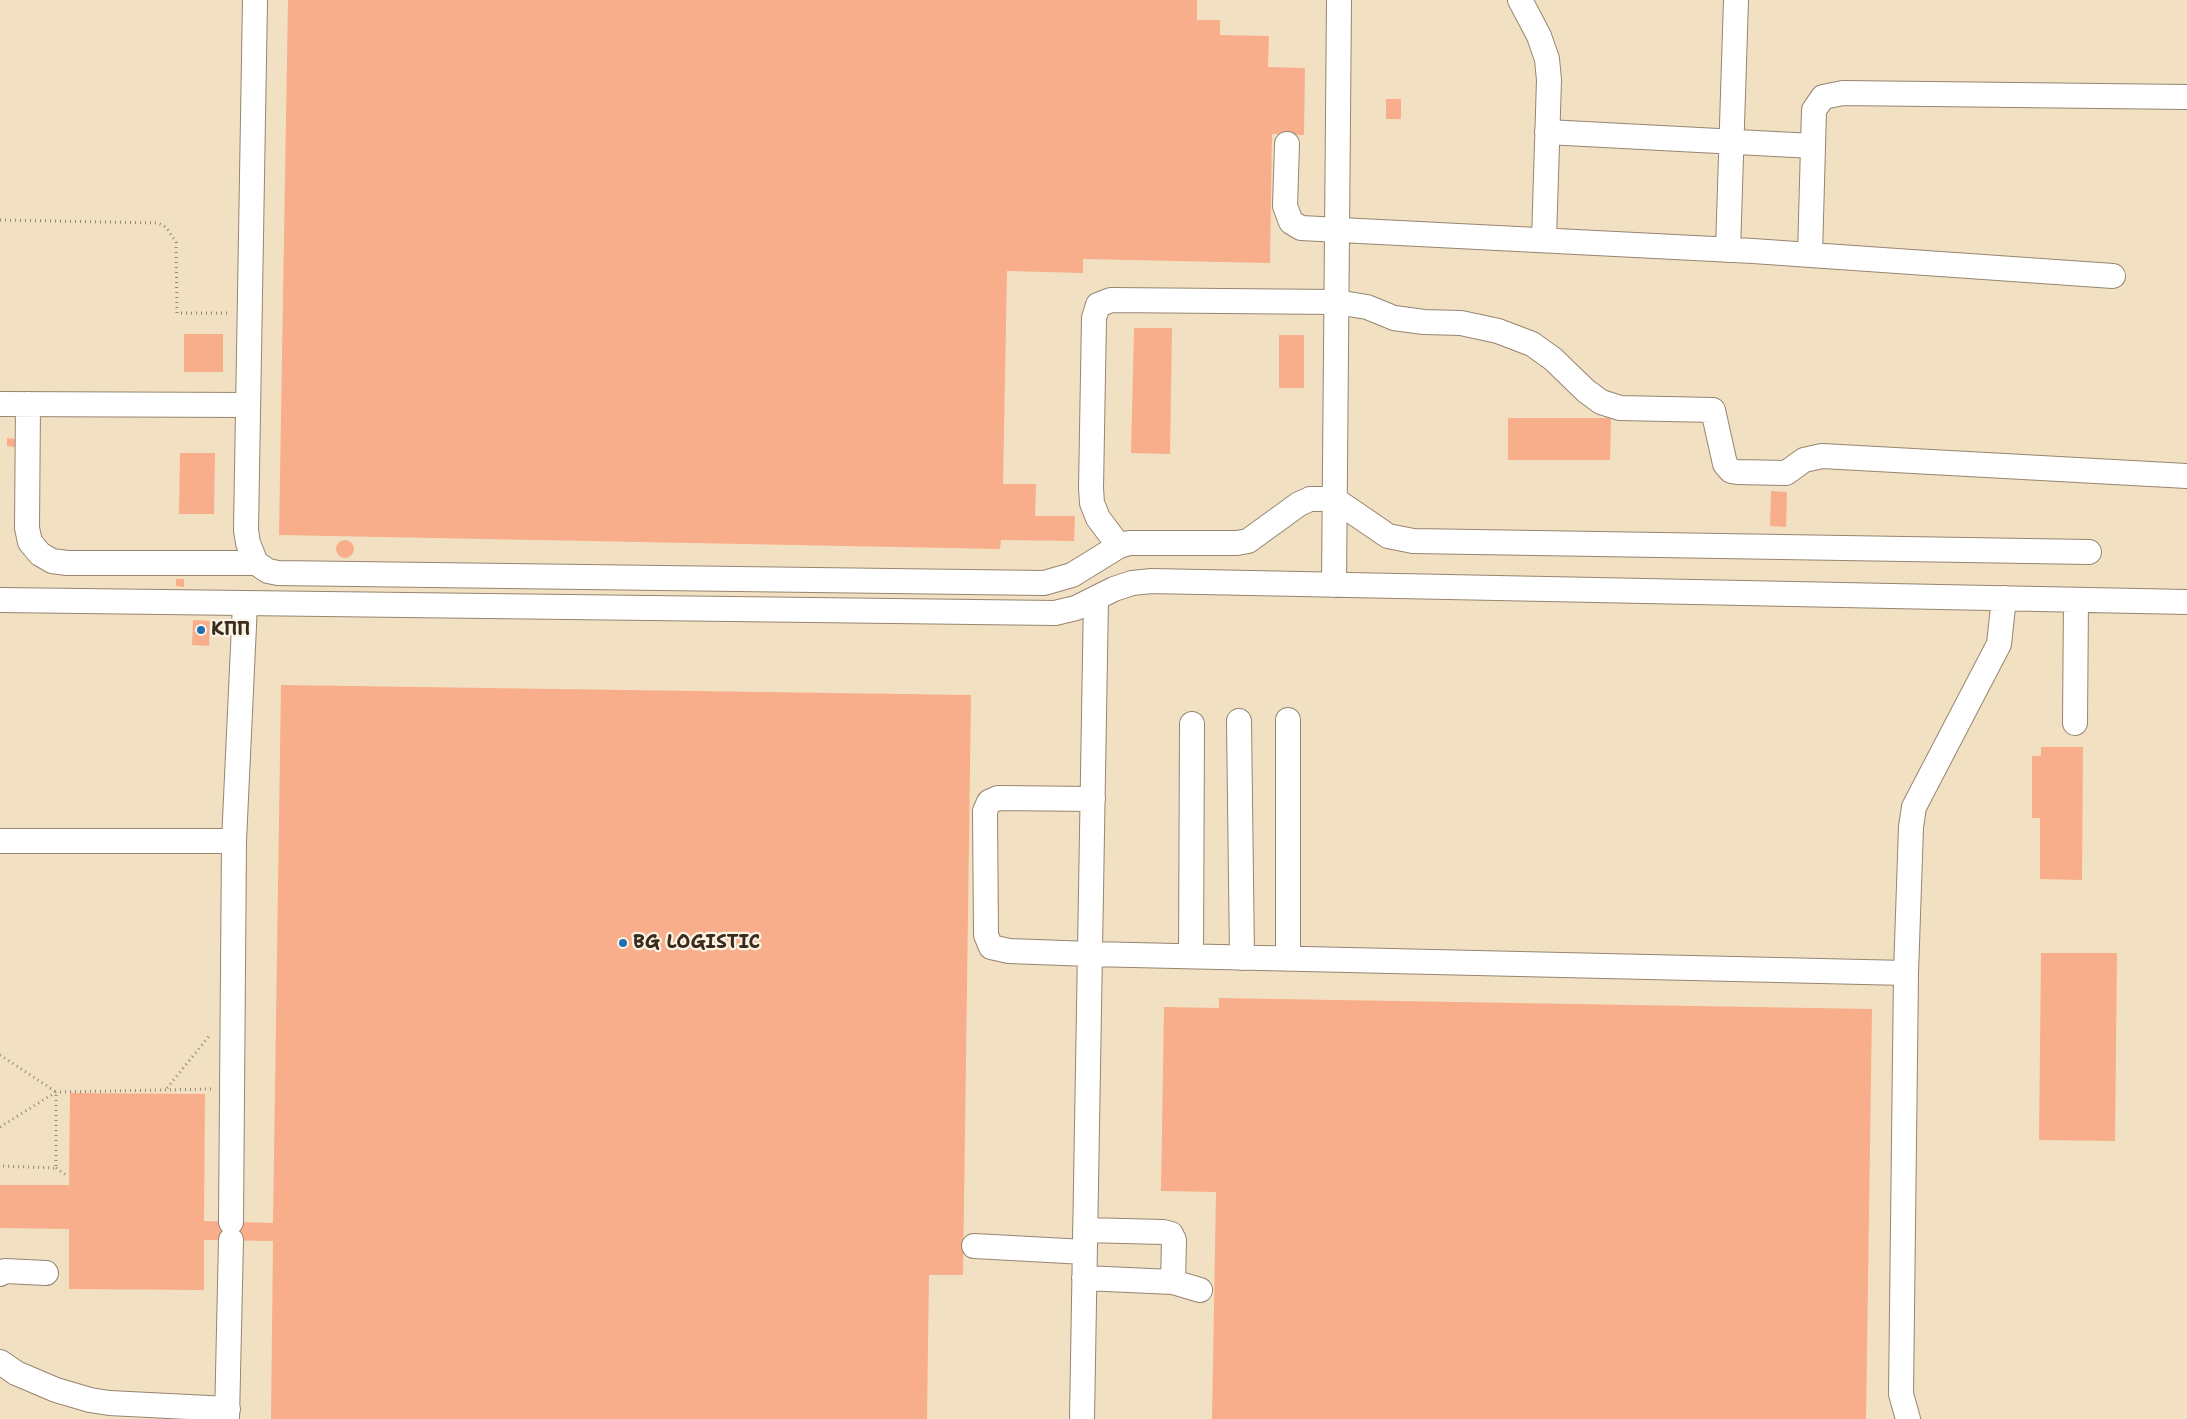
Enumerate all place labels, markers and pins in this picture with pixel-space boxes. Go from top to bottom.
place label: КПП [211,619,250,641]
marker: КПП [195,624,207,636]
place label: BG LOGISTIC [633,932,760,954]
marker: BG LOGISTIC [617,937,629,949]

